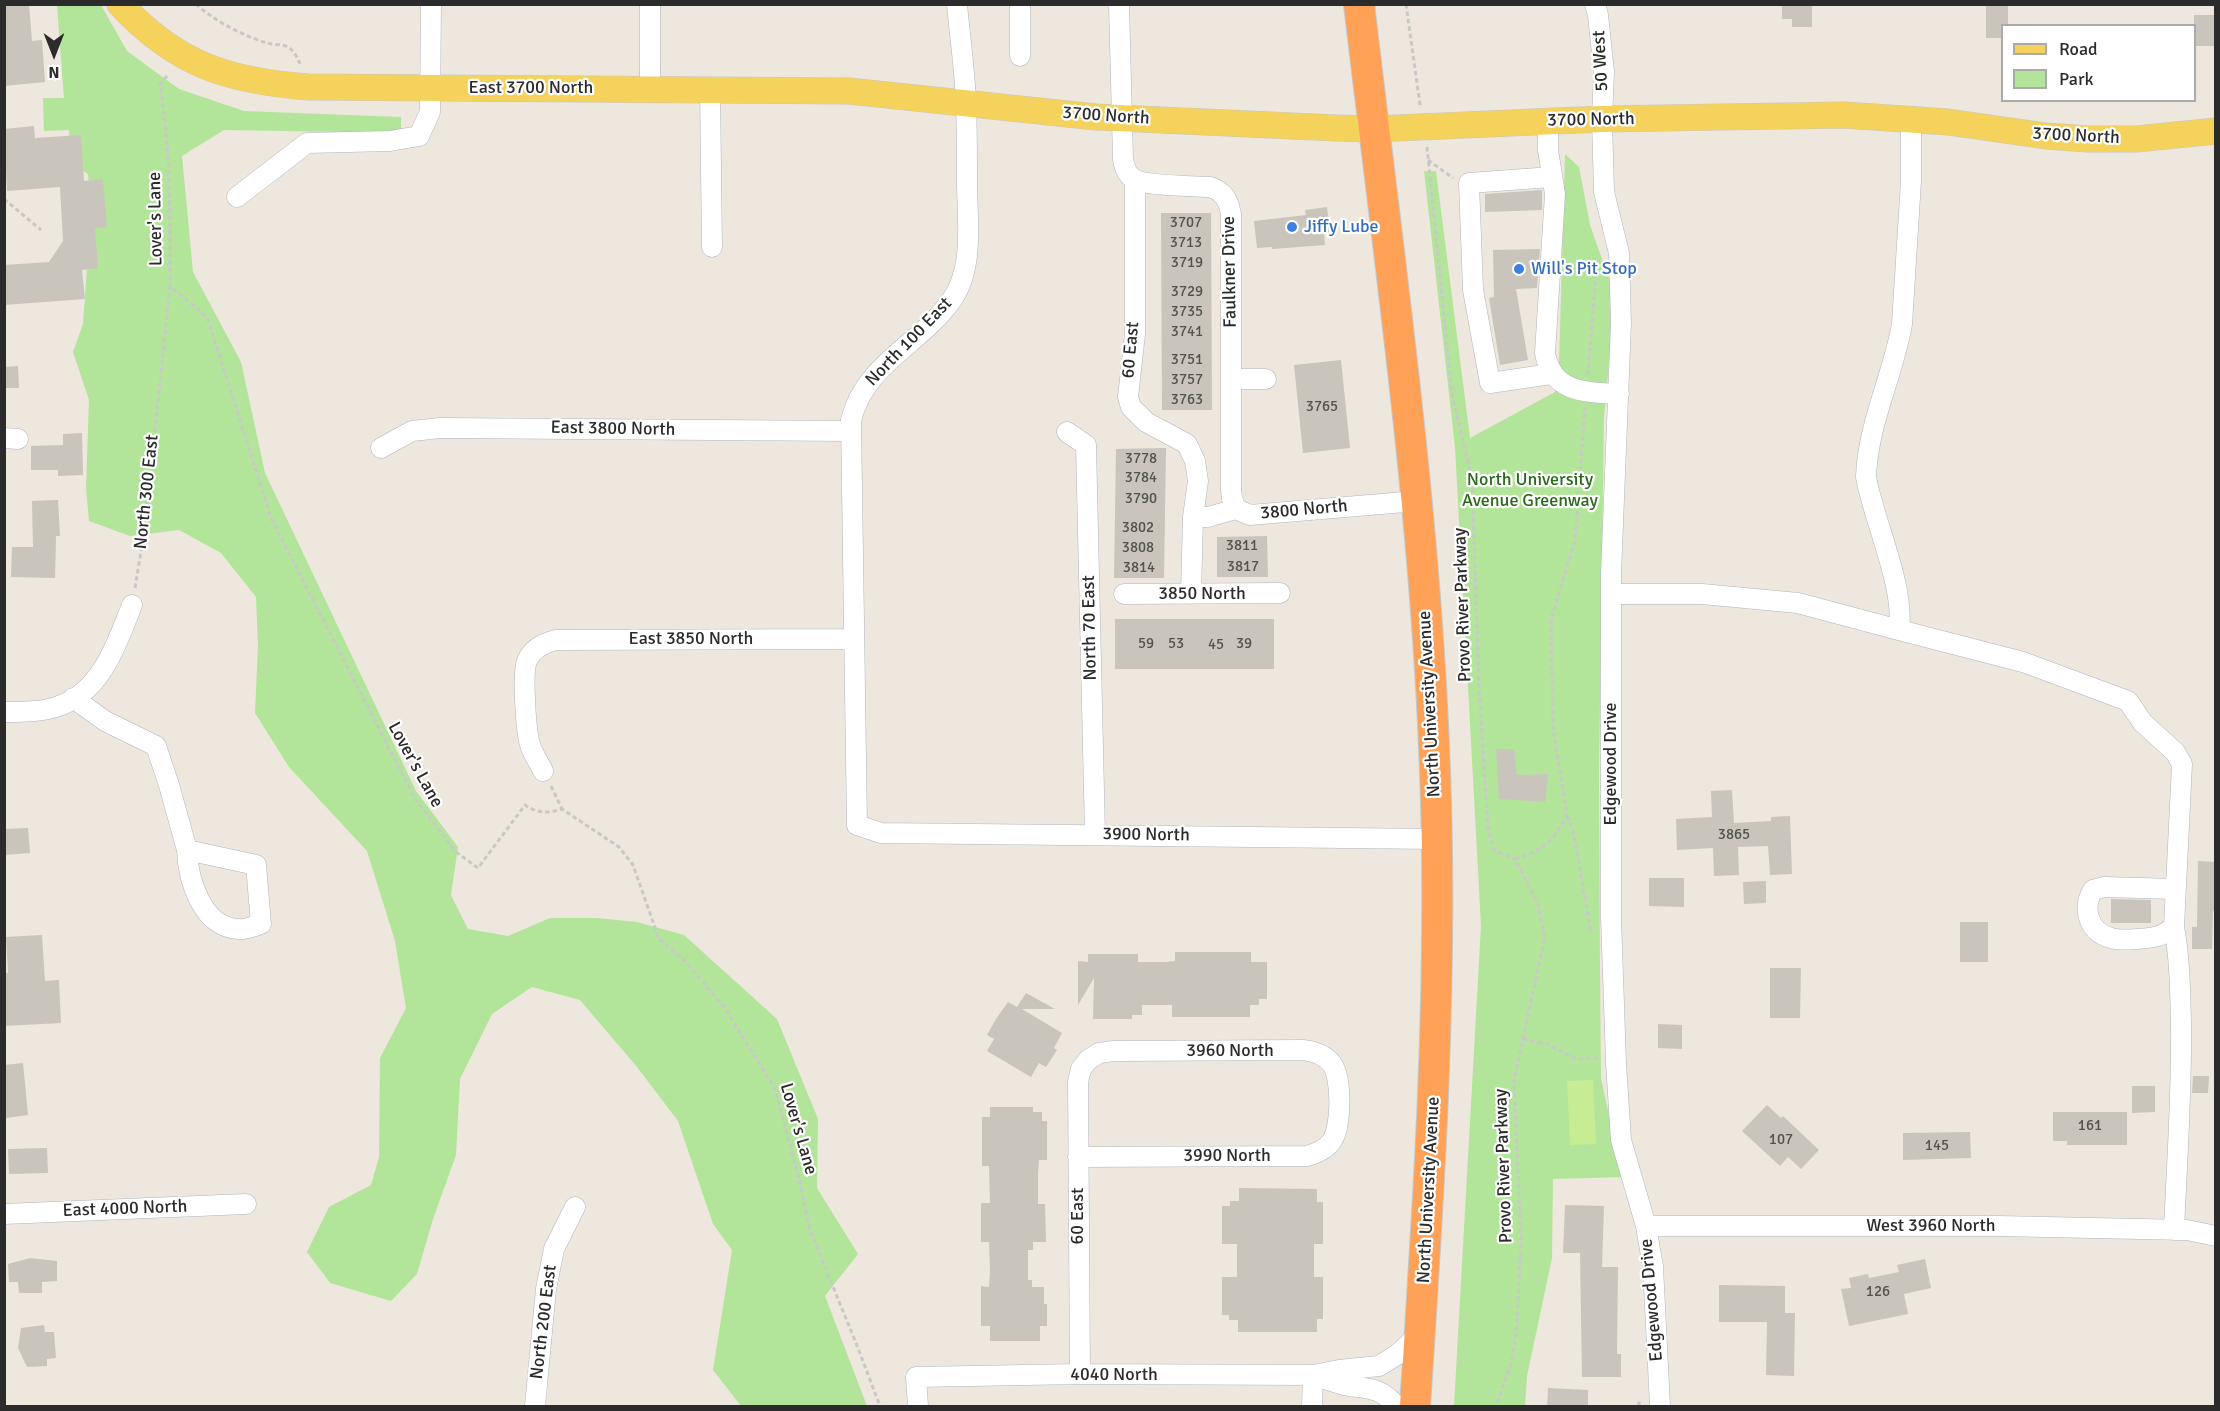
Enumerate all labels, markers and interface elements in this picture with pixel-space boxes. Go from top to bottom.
north arrow [24,24,84,84]
legend [2001,24,2196,102]
street label: 50 West [1589,30,1613,92]
text: Road [2059,38,2098,60]
text: N [48,62,60,82]
text: Park [2059,68,2094,90]
street label: East 3700 North [469,77,593,99]
street label: 3700 North [1062,102,1150,130]
street label: 3700 North [1547,108,1635,132]
street label: 3700 North [2032,123,2120,149]
street label: Lover's Lane [144,172,168,266]
house number: 3707 [1170,214,1202,232]
street label: Faulkner Drive [1218,216,1242,328]
place label: Jiffy Lube [1304,216,1379,238]
marker: Jiffy Lube [1285,220,1299,234]
house number: 3713 [1170,234,1202,252]
house number: 3719 [1171,254,1203,272]
place label: Will's Pit Stop [1531,258,1637,280]
marker: Will's Pit Stop [1512,262,1526,276]
house number: 3729 [1171,283,1203,301]
street label: North 100 East [861,293,957,391]
house number: 3735 [1171,303,1203,321]
street label: 60 East [1118,321,1144,379]
house number: 3741 [1171,323,1203,341]
house number: 3751 [1171,351,1203,369]
house number: 3757 [1171,371,1203,389]
house number: 3763 [1171,391,1203,409]
house number: 3765 [1306,398,1338,416]
street label: East 3800 North [550,417,676,441]
street label: North 300 East [130,434,164,550]
house number: 3778 [1125,450,1157,468]
house number: 3784 [1125,469,1157,487]
park label: North University Avenue Greenway [1462,469,1598,512]
house number: 3790 [1125,490,1157,508]
street label: 3800 North [1259,495,1349,525]
house number: 3802 [1122,519,1154,537]
street label: Provo River Parkway [1450,527,1476,683]
house number: 3811 [1226,537,1258,555]
house number: 3808 [1122,539,1154,557]
house number: 3817 [1227,558,1259,576]
house number: 3814 [1123,559,1155,577]
street label: North 70 East [1078,575,1102,681]
street label: 3850 North [1158,583,1246,605]
street label: North University Avenue [1414,610,1446,798]
street label: East 3850 North [629,628,753,650]
house number: 59 [1138,635,1154,653]
house number: 53 [1168,635,1184,653]
house number: 39 [1236,635,1252,653]
house number: 45 [1208,636,1224,654]
street label: Edgewood Drive [1600,702,1622,826]
street label: Lover's Lane [383,718,447,812]
street label: 3900 North [1102,823,1190,847]
house number: 3865 [1718,826,1750,844]
street label: 3960 North [1186,1040,1274,1062]
street label: Lover's Lane [775,1081,821,1177]
street label: Provo River Parkway [1491,1088,1517,1244]
street label: North University Avenue [1413,1096,1445,1284]
house number: 161 [2078,1117,2102,1135]
house number: 107 [1769,1131,1793,1149]
house number: 145 [1925,1137,1949,1155]
street label: 3990 North [1183,1145,1271,1167]
street label: 60 East [1067,1188,1089,1244]
street label: East 4000 North [62,1196,188,1222]
street label: West 3960 North [1866,1215,1996,1237]
street label: Edgewood Drive [1636,1238,1668,1362]
street label: North 200 East [526,1264,562,1380]
house number: 126 [1866,1283,1890,1301]
street label: 4040 North [1070,1364,1158,1386]

